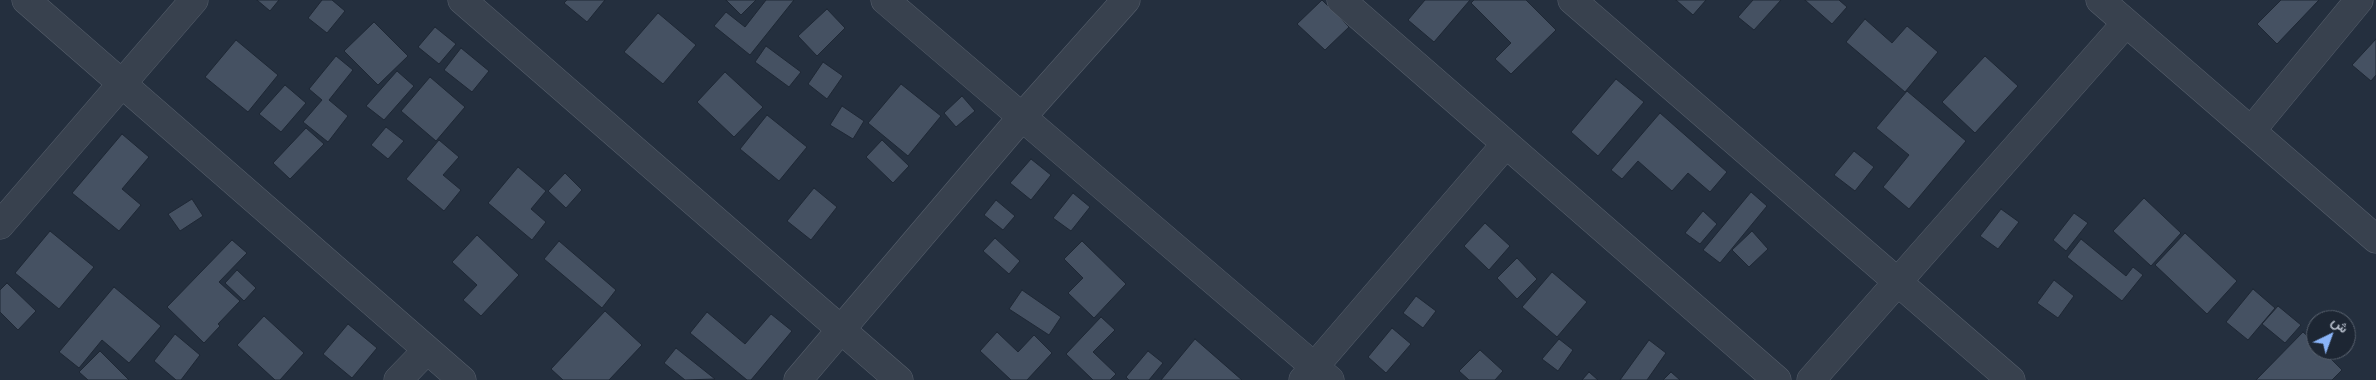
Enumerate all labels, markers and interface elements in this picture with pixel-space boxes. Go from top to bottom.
north arrow [2306,310,2356,360]
text: ش [2328,312,2353,337]

